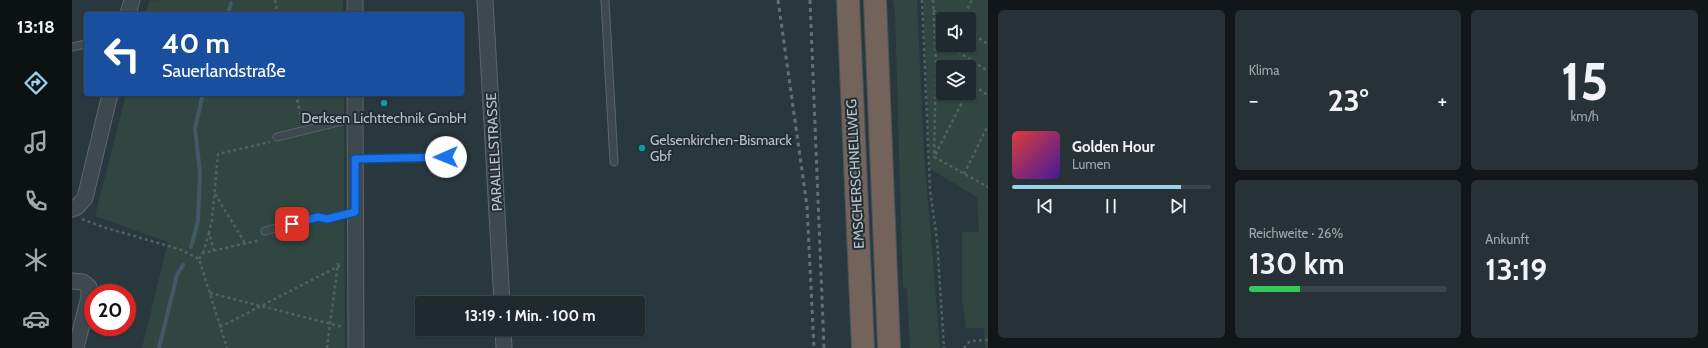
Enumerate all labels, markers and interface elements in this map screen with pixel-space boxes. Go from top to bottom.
map controls [936,12,976,100]
button: sound [936,12,976,52]
text: 13:18 [17,16,55,38]
text: 40 m [162,26,230,60]
icon: left [96,28,148,80]
text: 15 [1561,50,1608,113]
text: Sauerlandstraße [162,60,286,82]
button: layers [936,60,976,100]
text: Klima [1249,62,1279,78]
icon: directions [22,69,50,97]
text: 23° [1328,82,1368,119]
text: − [1249,87,1258,114]
text: + [1438,87,1447,114]
street label: PARALLELSTRASSE [482,92,506,212]
marker: Derksen Lichttechnik GmbH [379,98,389,108]
street label: EMSCHERSCHNELLWEG [842,99,868,249]
text: km/h [1570,108,1599,124]
place label: Derksen Lichttechnik GmbH [301,109,467,127]
icon: music [22,128,50,156]
place label: Gelsenkirchen-Bismarck Gbf [650,131,793,165]
position arrow [425,136,467,178]
text: Golden Hour [1072,138,1155,156]
marker: Gelsenkirchen-Bismarck Gbf [637,143,647,153]
text: Lumen [1072,156,1111,172]
icon: phone [22,187,50,215]
icon: previous [1034,195,1056,217]
icon: pause [1100,195,1122,217]
icon: next [1167,195,1189,217]
pin [275,207,309,241]
icon: arrive [281,213,303,235]
text: Reichweite · 26% [1249,225,1343,241]
text: Ankunft [1485,231,1529,247]
text: 130 km [1249,245,1344,282]
icon: climate [22,246,50,274]
text: 13:19 [1485,251,1547,288]
speed limit sign: 20 [84,284,136,336]
icon: car [22,305,50,333]
text: 13:19 · 1 Min. · 100 m [465,307,595,325]

